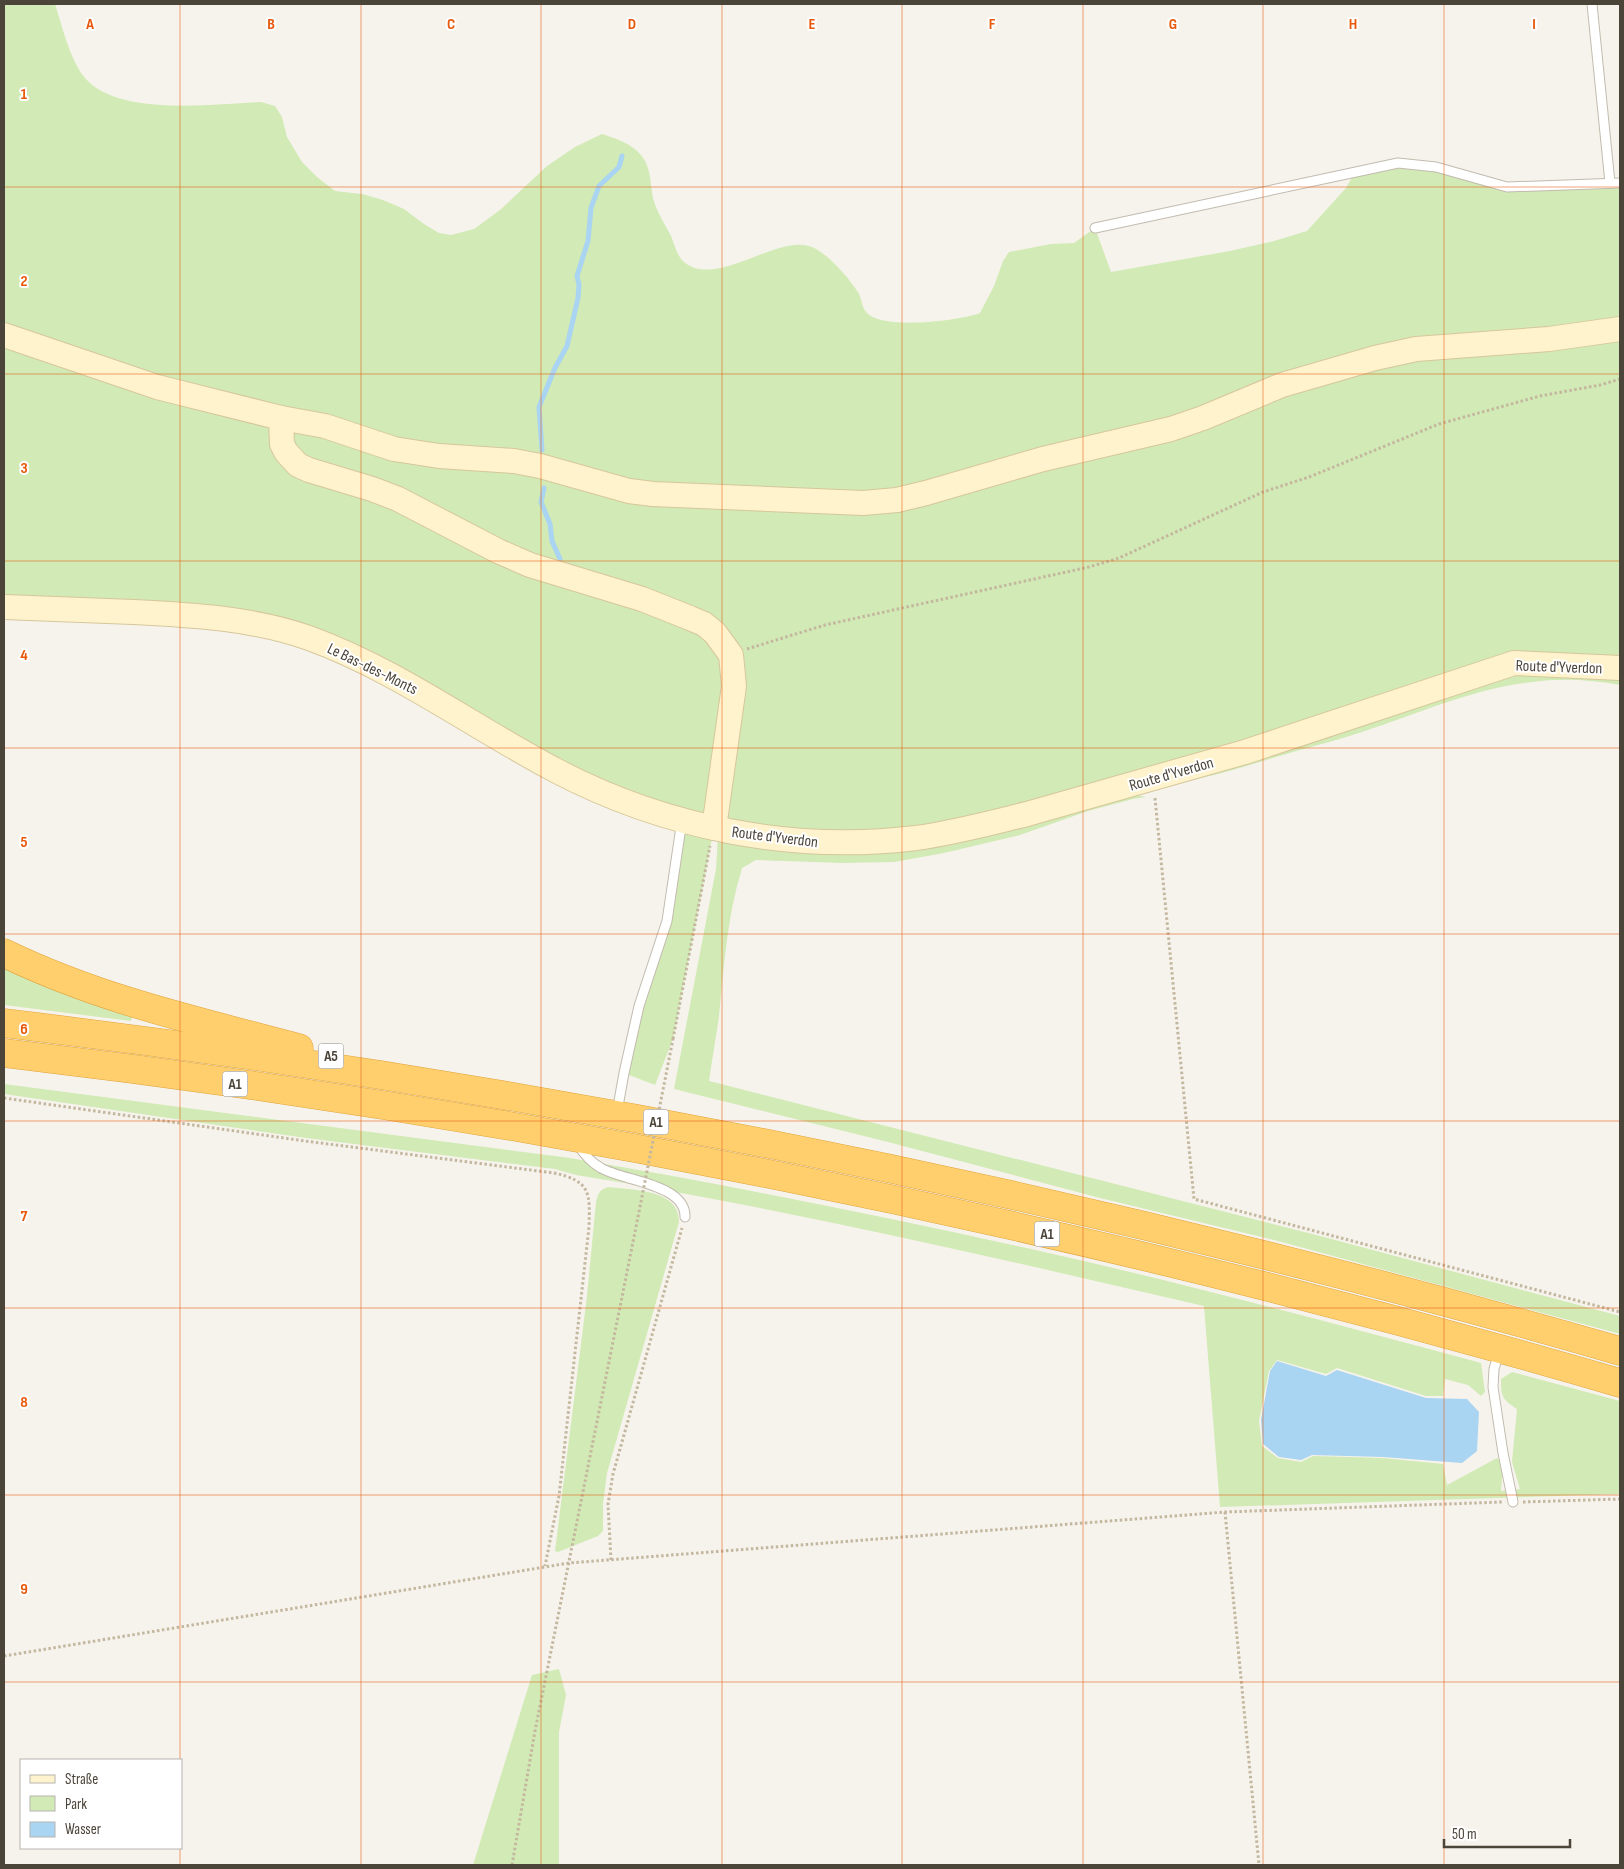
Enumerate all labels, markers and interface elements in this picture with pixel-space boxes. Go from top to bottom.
text: A [85,15,94,34]
text: B [267,15,275,34]
text: C [447,15,455,34]
text: D [628,15,636,34]
text: E [809,15,816,34]
text: F [989,15,996,34]
text: G [1169,15,1177,34]
text: H [1349,15,1357,34]
text: I [1532,15,1536,34]
text: 1 [21,85,28,104]
text: 2 [20,272,28,291]
text: 3 [20,459,28,478]
street label: Le Bas-des-Monts [324,639,421,699]
text: 4 [20,646,28,665]
street label: Route d'Yverdon [1515,656,1603,679]
street label: Route d'Yverdon [1127,753,1216,796]
street label: Route d'Yverdon [731,823,819,852]
text: 5 [20,833,28,852]
text: 6 [20,1020,28,1039]
road number: A5 [318,1044,344,1068]
road number: A1 [222,1072,248,1096]
road number: A1 [644,1110,668,1134]
text: 7 [21,1207,28,1226]
road number: A1 [1034,1222,1060,1246]
text: 8 [20,1393,28,1412]
text: 9 [20,1580,28,1599]
legend [20,1759,182,1849]
text: Straße [65,1770,98,1789]
text: Park [65,1795,87,1814]
scale bar [1444,1816,1570,1848]
text: Wasser [65,1820,102,1839]
text: 50 m [1452,1825,1477,1844]

